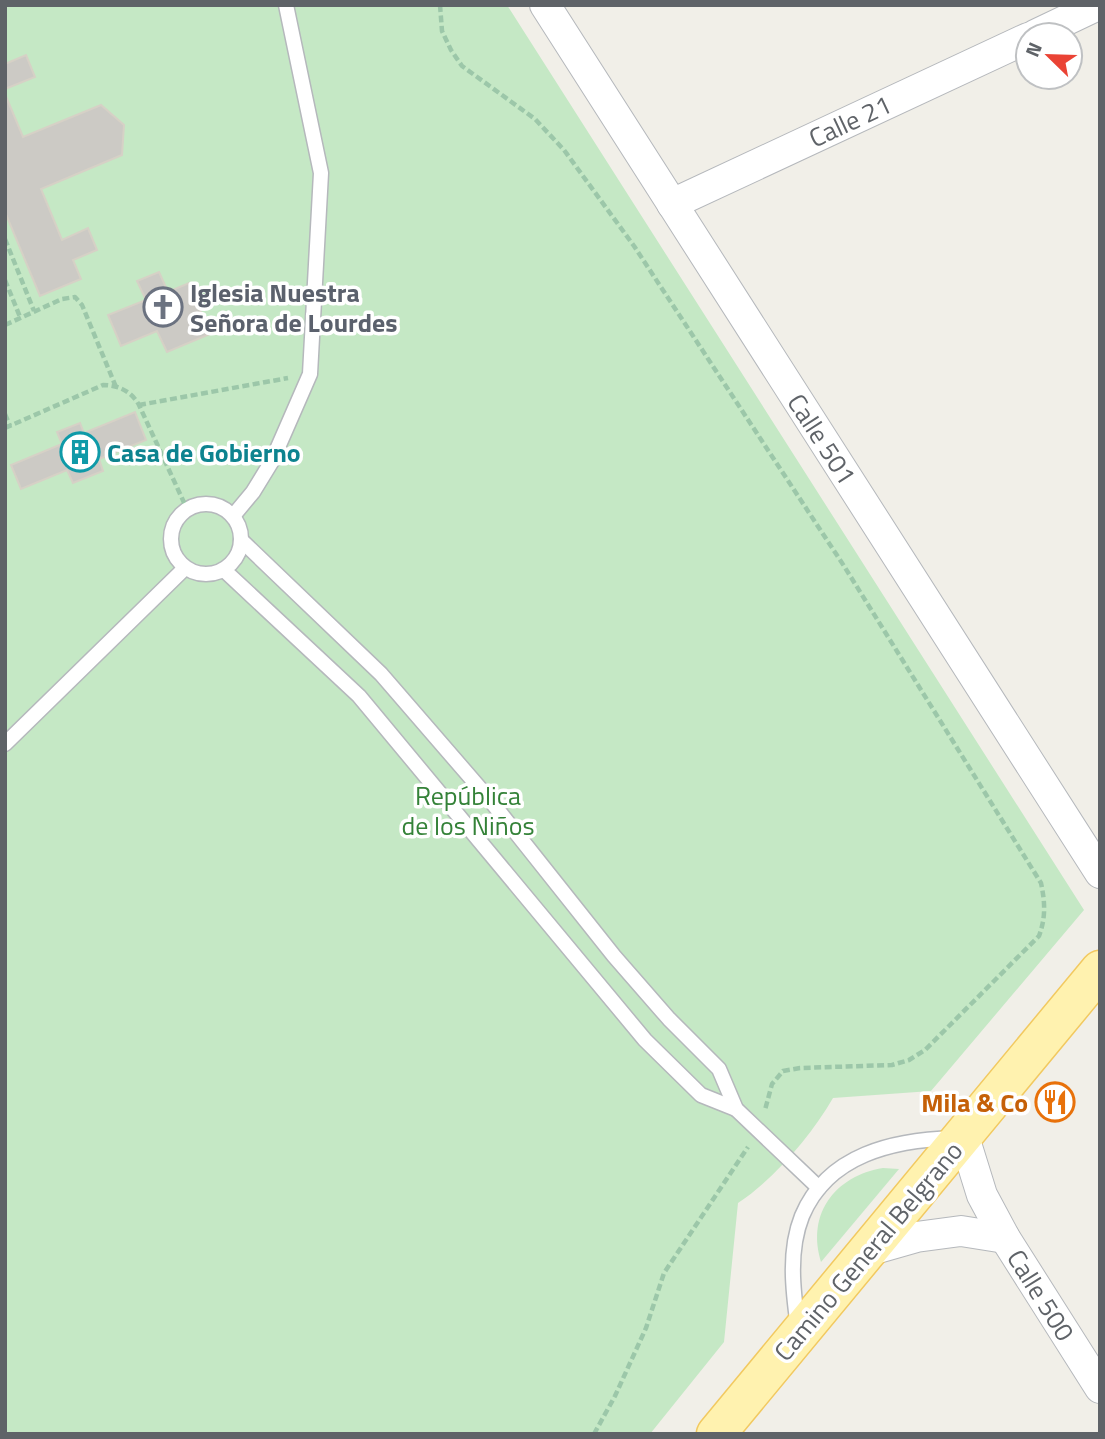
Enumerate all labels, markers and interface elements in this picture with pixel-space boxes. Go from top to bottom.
north arrow [1014,21,1084,91]
text: N [1017,37,1049,61]
street label: Calle 21 [802,85,898,157]
place label: Iglesia Nuestra Señora de Lourdes [190,273,398,342]
church icon: Iglesia Nuestra Señora de Lourdes [142,286,184,328]
street label: Calle 501 [778,386,866,492]
building icon: Casa de Gobierno [59,431,101,473]
place label: Casa de Gobierno [107,433,301,472]
park label: República de los Niños [401,776,535,845]
restaurant icon: Mila & Co [1034,1081,1076,1123]
place label: Mila & Co [921,1083,1028,1122]
street label: Camino General Belgrano [764,1133,972,1369]
street label: Calle 500 [998,1242,1084,1348]

